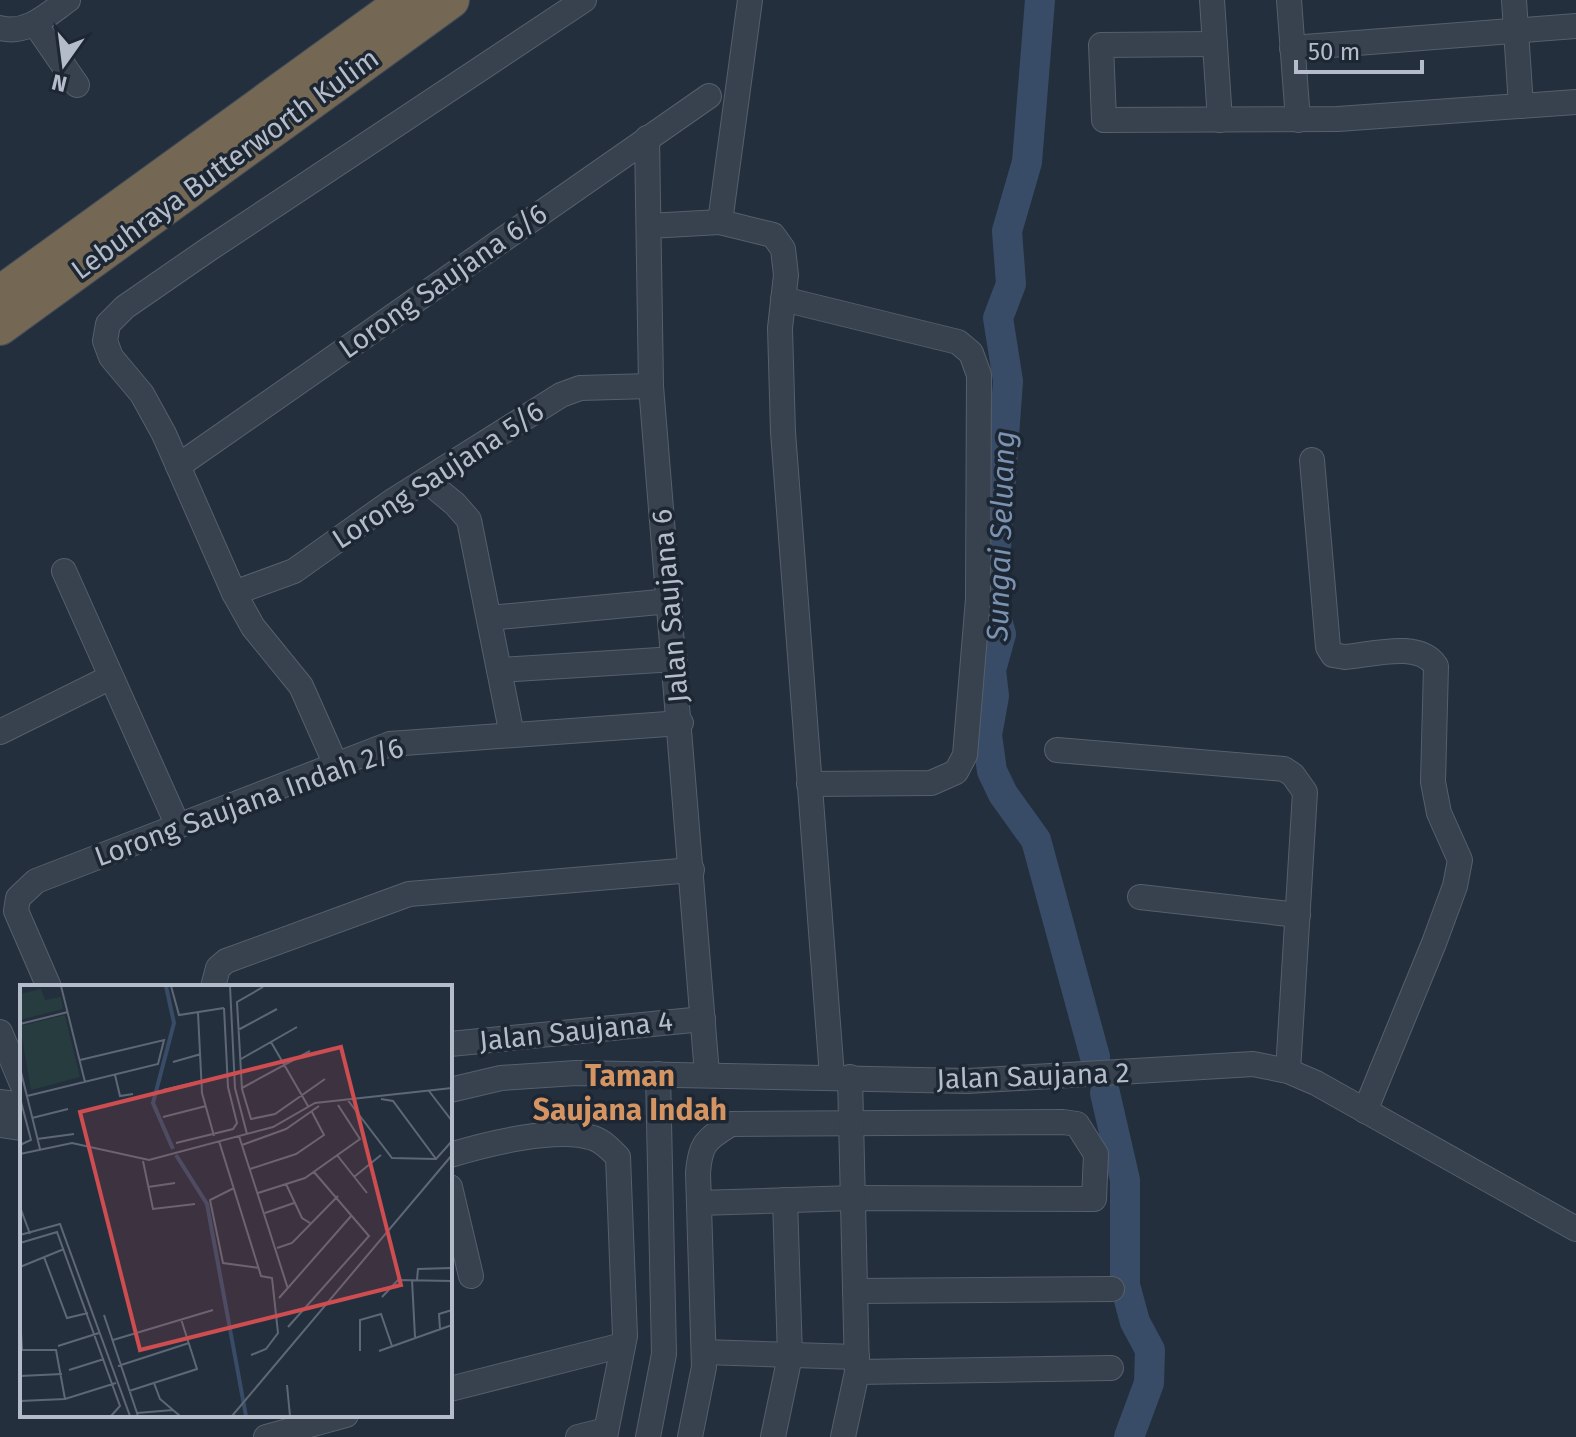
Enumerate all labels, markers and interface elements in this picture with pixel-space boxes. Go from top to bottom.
north arrow [24,24,104,104]
scale bar [1296,24,1422,74]
text: 50 m [1308,38,1360,66]
street label: Lebuhraya Butterworth Kulim [65,41,385,287]
text: N [49,68,70,98]
street label: Lorong Saujana 6/6 [333,197,553,365]
street label: Lorong Saujana 5/6 [326,394,550,556]
water label: Sungai Seluang [979,430,1023,643]
street label: Jalan Saujana 6 [645,508,695,704]
street label: Lorong Saujana Indah 2/6 [90,731,408,873]
inset map [20,985,452,1417]
street label: Jalan Saujana 4 [478,1004,675,1058]
street label: Jalan Saujana 2 [936,1056,1130,1096]
district label: Taman Saujana Indah [533,1058,727,1128]

